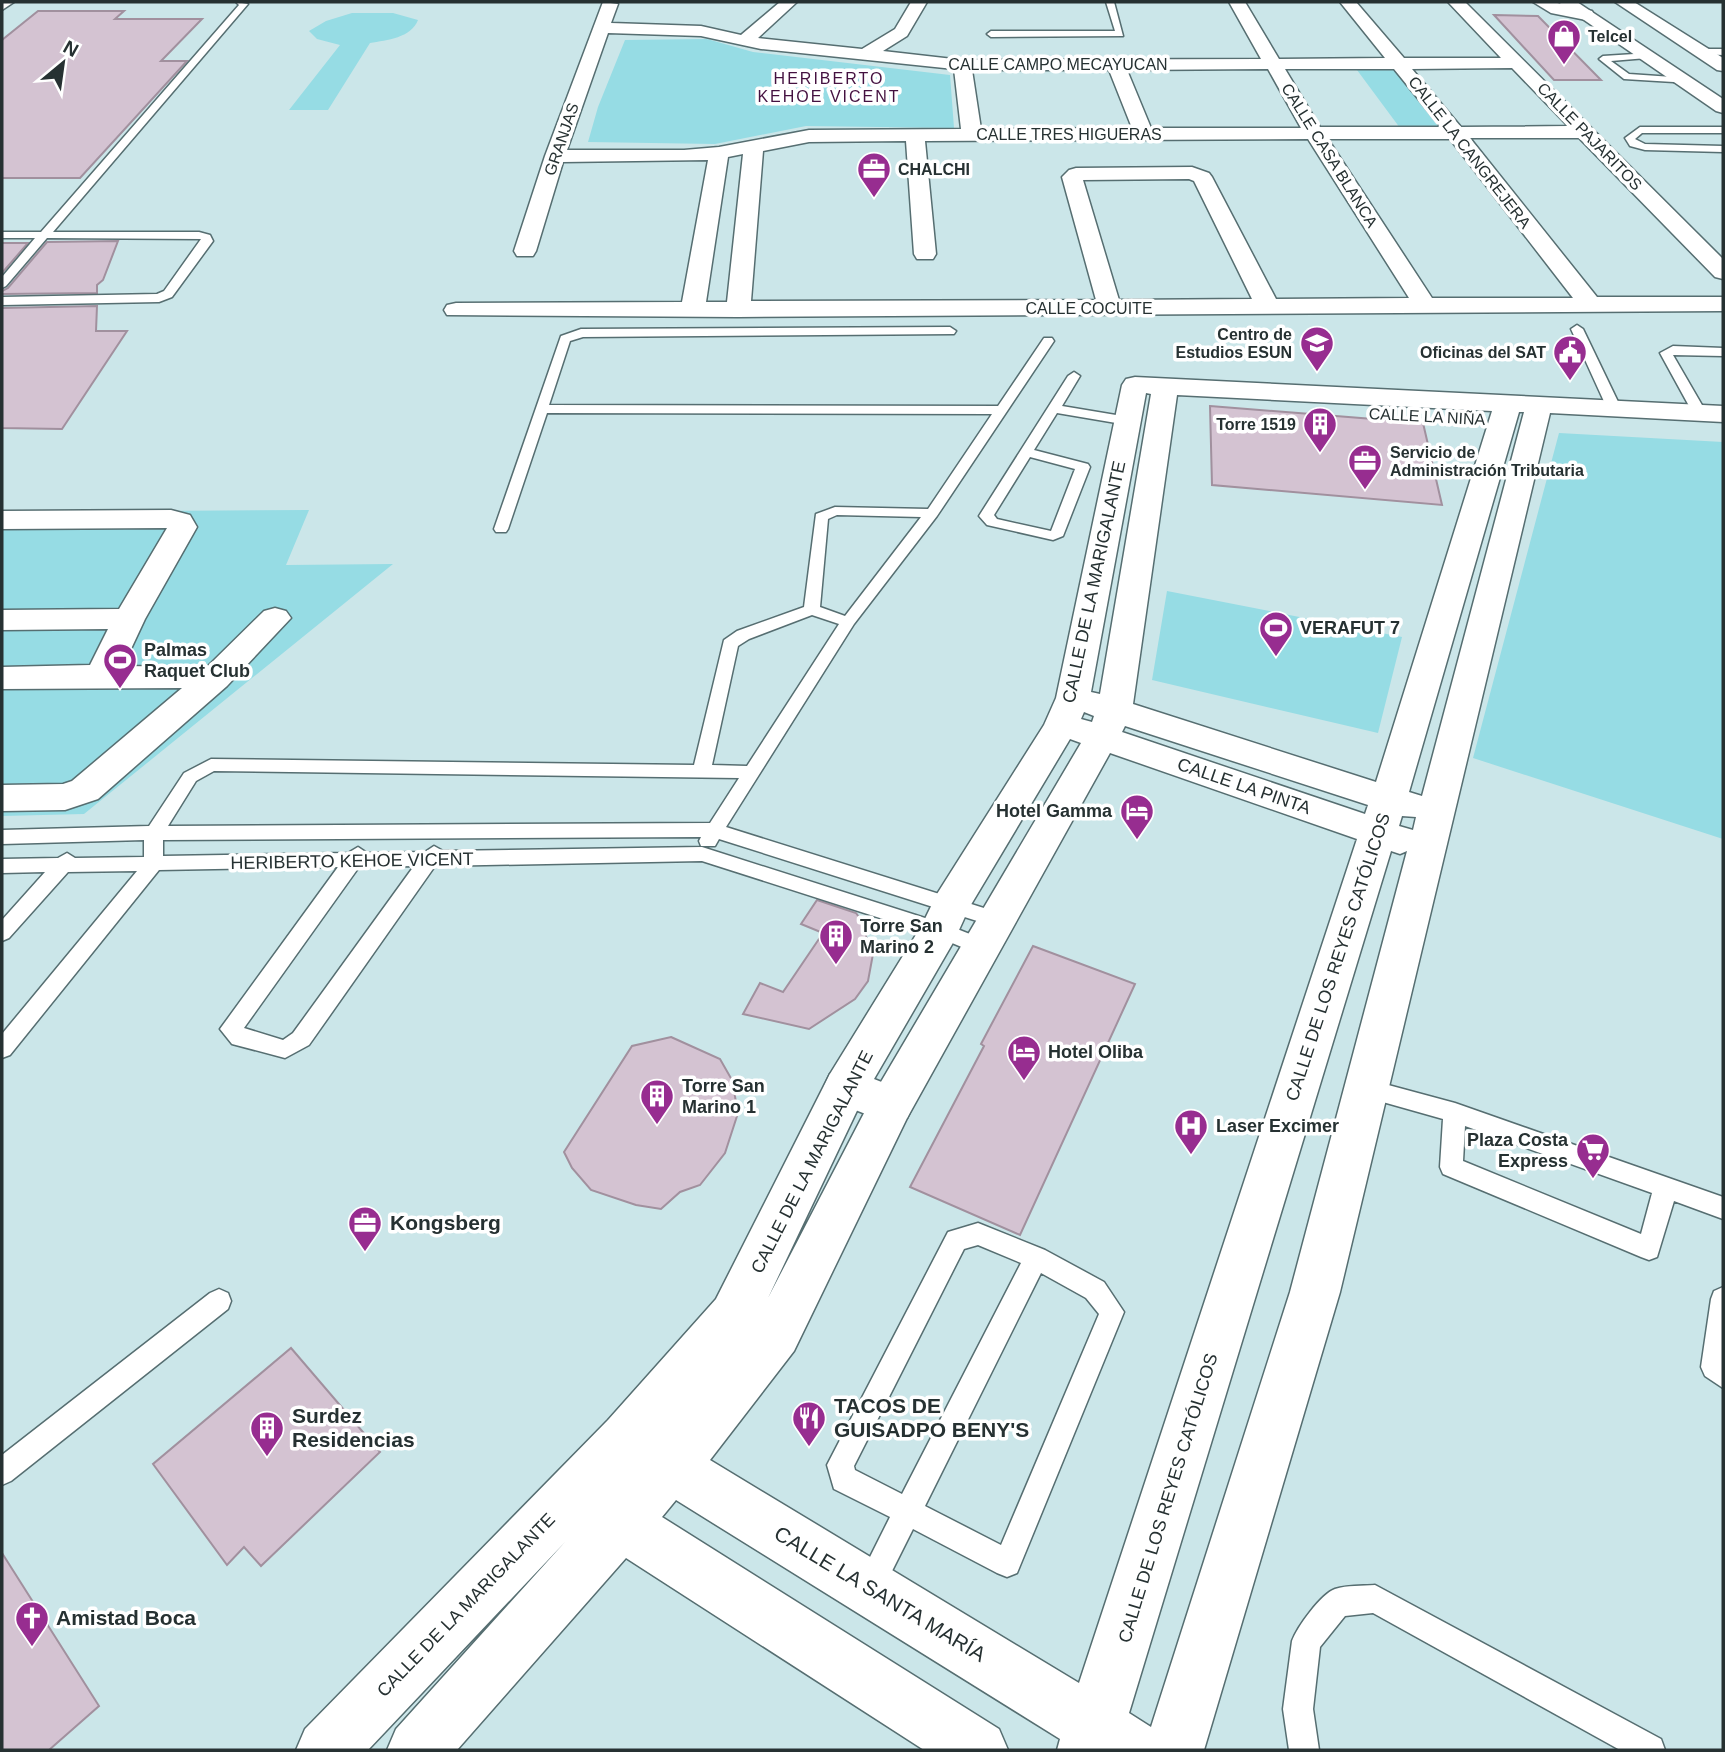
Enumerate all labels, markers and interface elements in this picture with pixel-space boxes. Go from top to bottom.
shop icon: Telcel [1545,17,1583,66]
north arrow [28,28,98,98]
place label: Telcel [1588,28,1632,45]
text: N [60,36,82,61]
street label: CALLE CAMPO MECAYUCAN [948,56,1168,73]
district label: HERIBERTO KEHOE VICENT [757,70,901,105]
street label: CALLE LA CANGREJERA [1405,73,1534,232]
street label: CALLE PAJARITOS [1534,79,1645,194]
street label: CALLE CASA BLANCA [1278,80,1381,231]
street label: GRANJAS [541,101,582,178]
street label: CALLE TRES HIGUERAS [976,126,1162,143]
office icon: CHALCHI [855,150,893,199]
place label: CHALCHI [898,161,970,178]
street label: CALLE COCUITE [1025,300,1153,317]
school or university icon: Centro de Estudios ESUN [1298,324,1336,373]
place label: Centro de Estudios ESUN [1176,326,1292,361]
public building icon: Oficinas del SAT [1551,333,1589,382]
place label: Oficinas del SAT [1420,344,1546,361]
street label: CALLE LA NIÑA [1368,403,1486,428]
building icon: Torre 1519 [1301,405,1339,454]
place label: Torre 1519 [1216,416,1296,433]
office icon: Servicio de Administración Tributaria [1346,442,1384,491]
place label: Servicio de Administración Tributaria [1390,444,1584,479]
street label: CALLE DE LA MARIGALANTE [1059,459,1129,705]
sports icon: VERAFUT 7 [1257,609,1295,658]
place label: VERAFUT 7 [1300,618,1400,638]
place label: Palmas Raquet Club [144,640,250,681]
sports icon: Palmas Raquet Club [101,641,139,690]
street label: CALLE LA PINTA [1175,754,1313,818]
hotel icon: Hotel Gamma [1118,792,1156,841]
place label: Hotel Gamma [996,801,1113,821]
street label: CALLE DE LOS REYES CATÓLICOS [1281,810,1394,1104]
street label: HERIBERTO KEHOE VICENT [230,849,474,873]
place label: Torre San Marino 2 [860,916,943,957]
building icon: Torre San Marino 2 [817,917,855,966]
hotel icon: Hotel Oliba [1005,1033,1043,1082]
place label: Hotel Oliba [1048,1042,1144,1062]
street label: CALLE DE LA MARIGALANTE [747,1047,877,1277]
place label: Torre San Marino 1 [682,1076,765,1117]
building icon: Torre San Marino 1 [638,1077,676,1126]
hospital icon: Laser Excimer [1172,1107,1210,1156]
place label: Laser Excimer [1216,1116,1339,1136]
place label: Plaza Costa Express [1467,1130,1569,1171]
supermarket icon: Plaza Costa Express [1574,1131,1612,1180]
office icon: Kongsberg [346,1204,384,1253]
place label: Kongsberg [390,1211,501,1234]
street label: CALLE DE LOS REYES CATÓLICOS [1113,1350,1222,1645]
place label: TACOS DE GUISADPO BENY'S [834,1394,1029,1441]
restaurant icon: TACOS DE GUISADPO BENY'S [790,1399,828,1448]
place label: Surdez Residencias [292,1404,415,1451]
building icon: Surdez Residencias [248,1409,286,1458]
street label: CALLE DE LA MARIGALANTE [373,1509,559,1701]
street label: CALLE LA SANTA MARÍA [770,1521,990,1666]
church icon: Amistad Boca [13,1599,51,1648]
place label: Amistad Boca [56,1606,196,1629]

